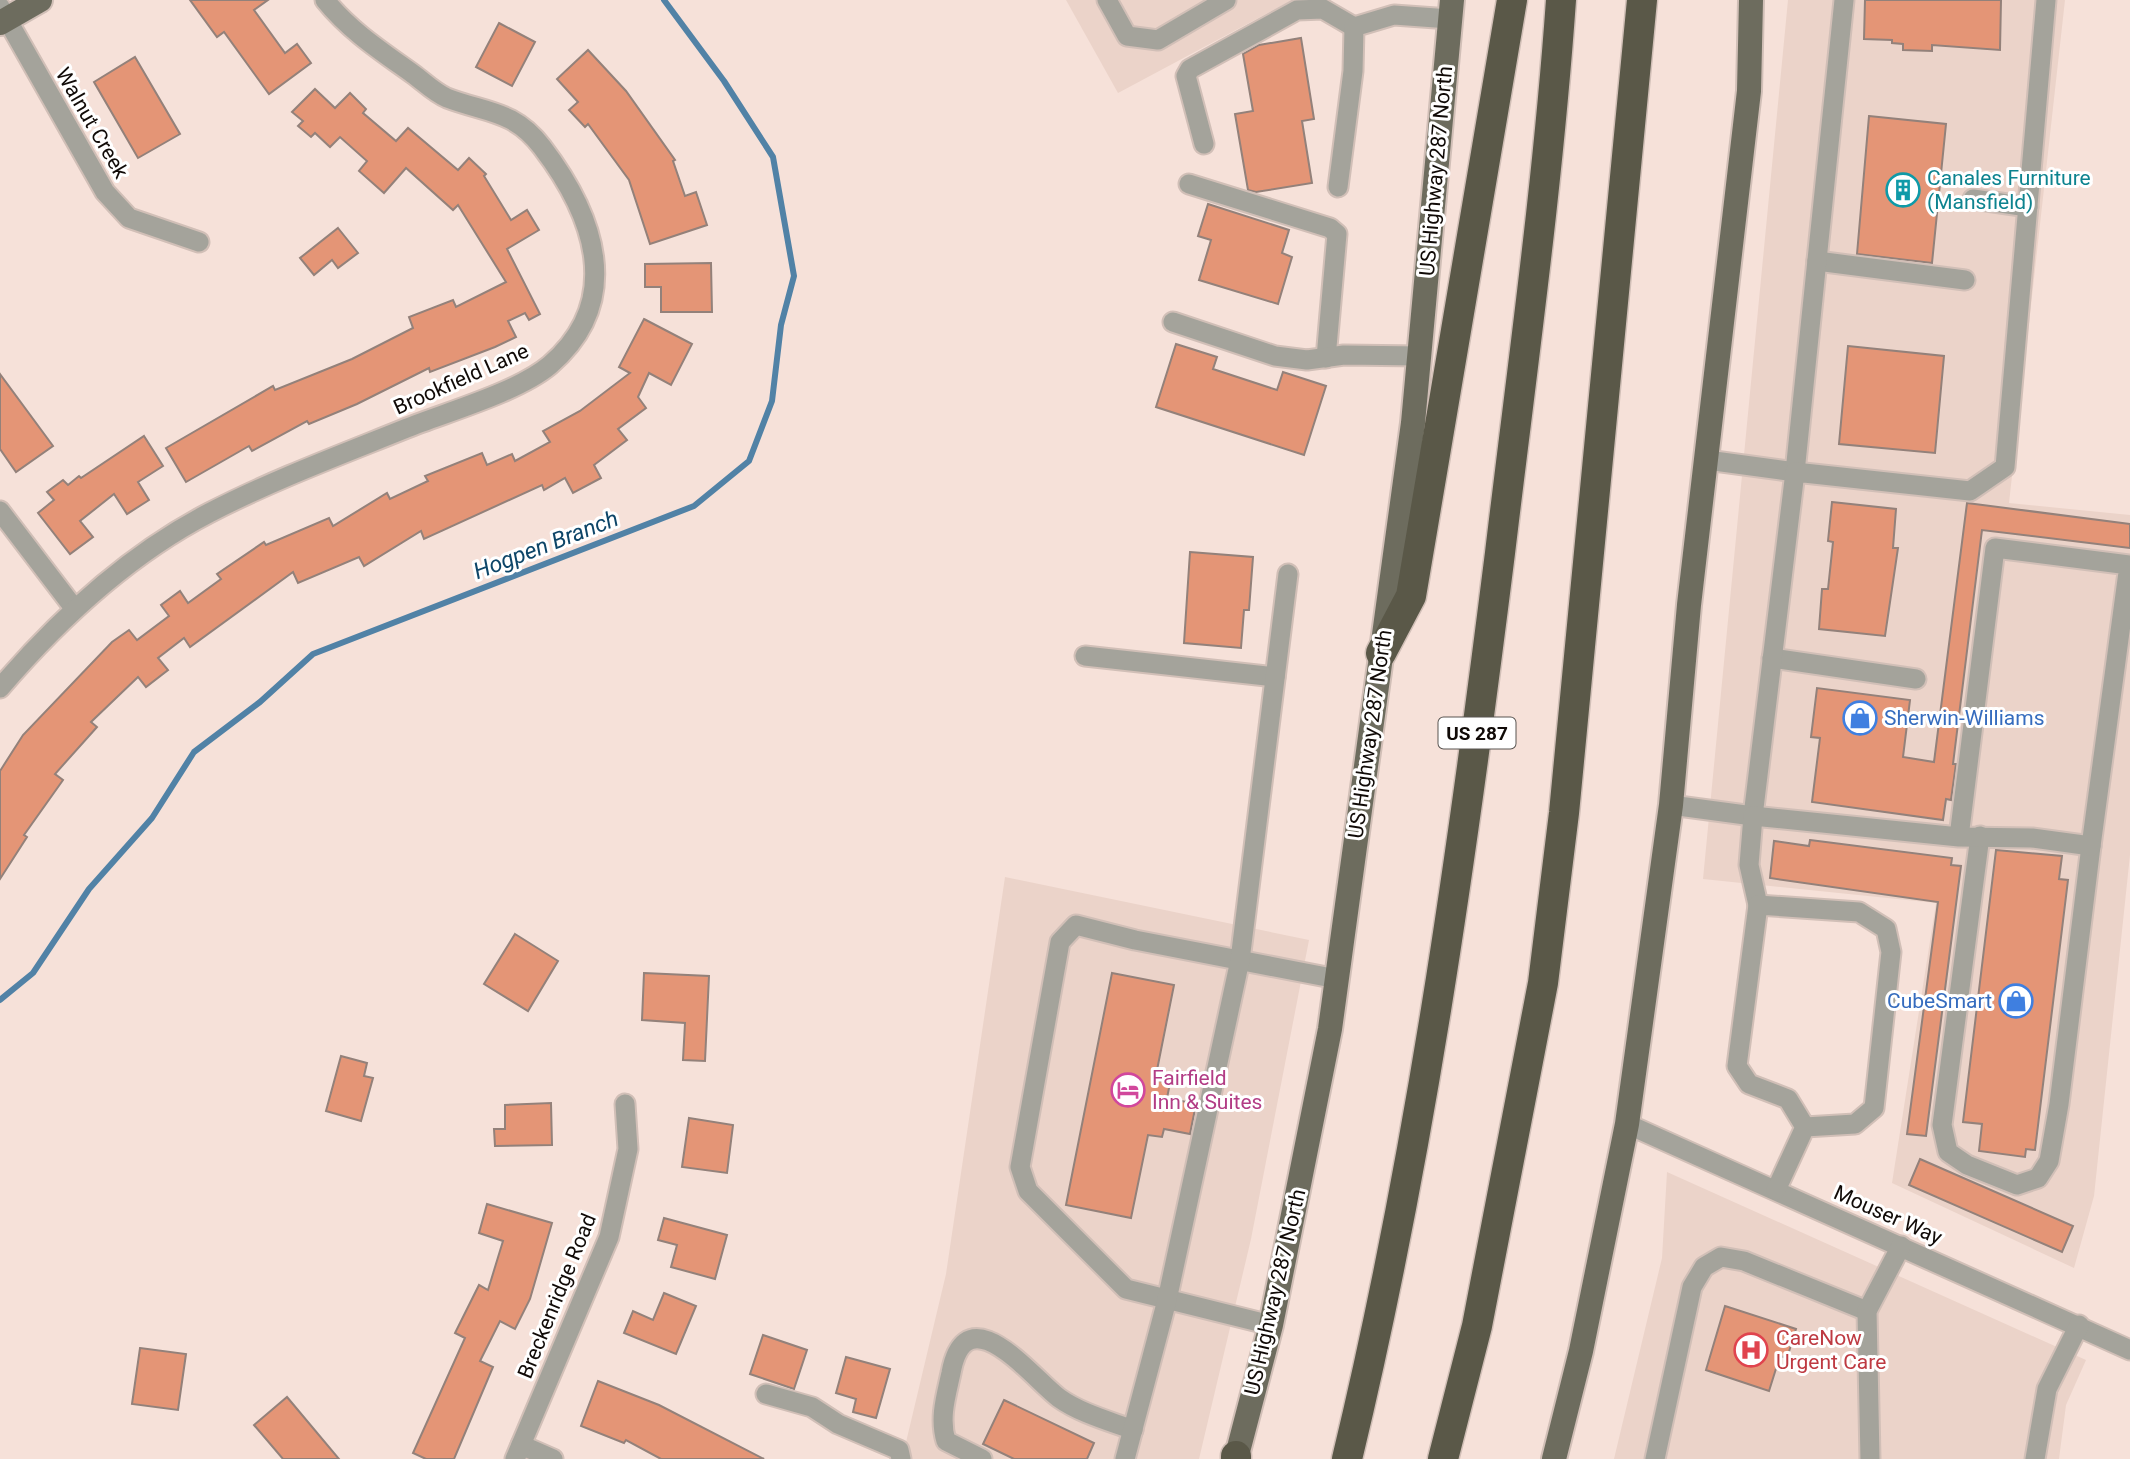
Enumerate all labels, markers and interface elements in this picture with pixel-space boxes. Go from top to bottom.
street label: Walnut Creek [51,63,133,183]
street label: US Highway 287 North [1415,65,1457,277]
place label: Canales Furniture (Mansfield) [1927,166,2091,214]
building icon: Canales Furniture (Mansfield) [1884,171,1922,209]
street label: Brookfield Lane [390,339,532,419]
water label: Hogpen Branch [470,505,622,585]
street label: US Highway 287 North [1343,628,1397,840]
shop icon: Sherwin-Williams [1841,699,1879,737]
place label: Sherwin-Williams [1884,706,2044,730]
road number: US 287 [1438,718,1516,748]
shop icon: CubeSmart [1997,982,2035,1020]
place label: CubeSmart [1887,989,1992,1013]
place label: Fairfield Inn & Suites [1152,1066,1262,1114]
hotel icon: Fairfield Inn & Suites [1109,1071,1147,1109]
street label: Mouser Way [1830,1181,1946,1250]
street label: US Highway 287 North [1240,1187,1310,1397]
street label: Breckenridge Road [513,1210,601,1382]
place label: CareNow Urgent Care [1776,1326,1886,1374]
hospital icon: CareNow Urgent Care [1732,1331,1770,1369]

